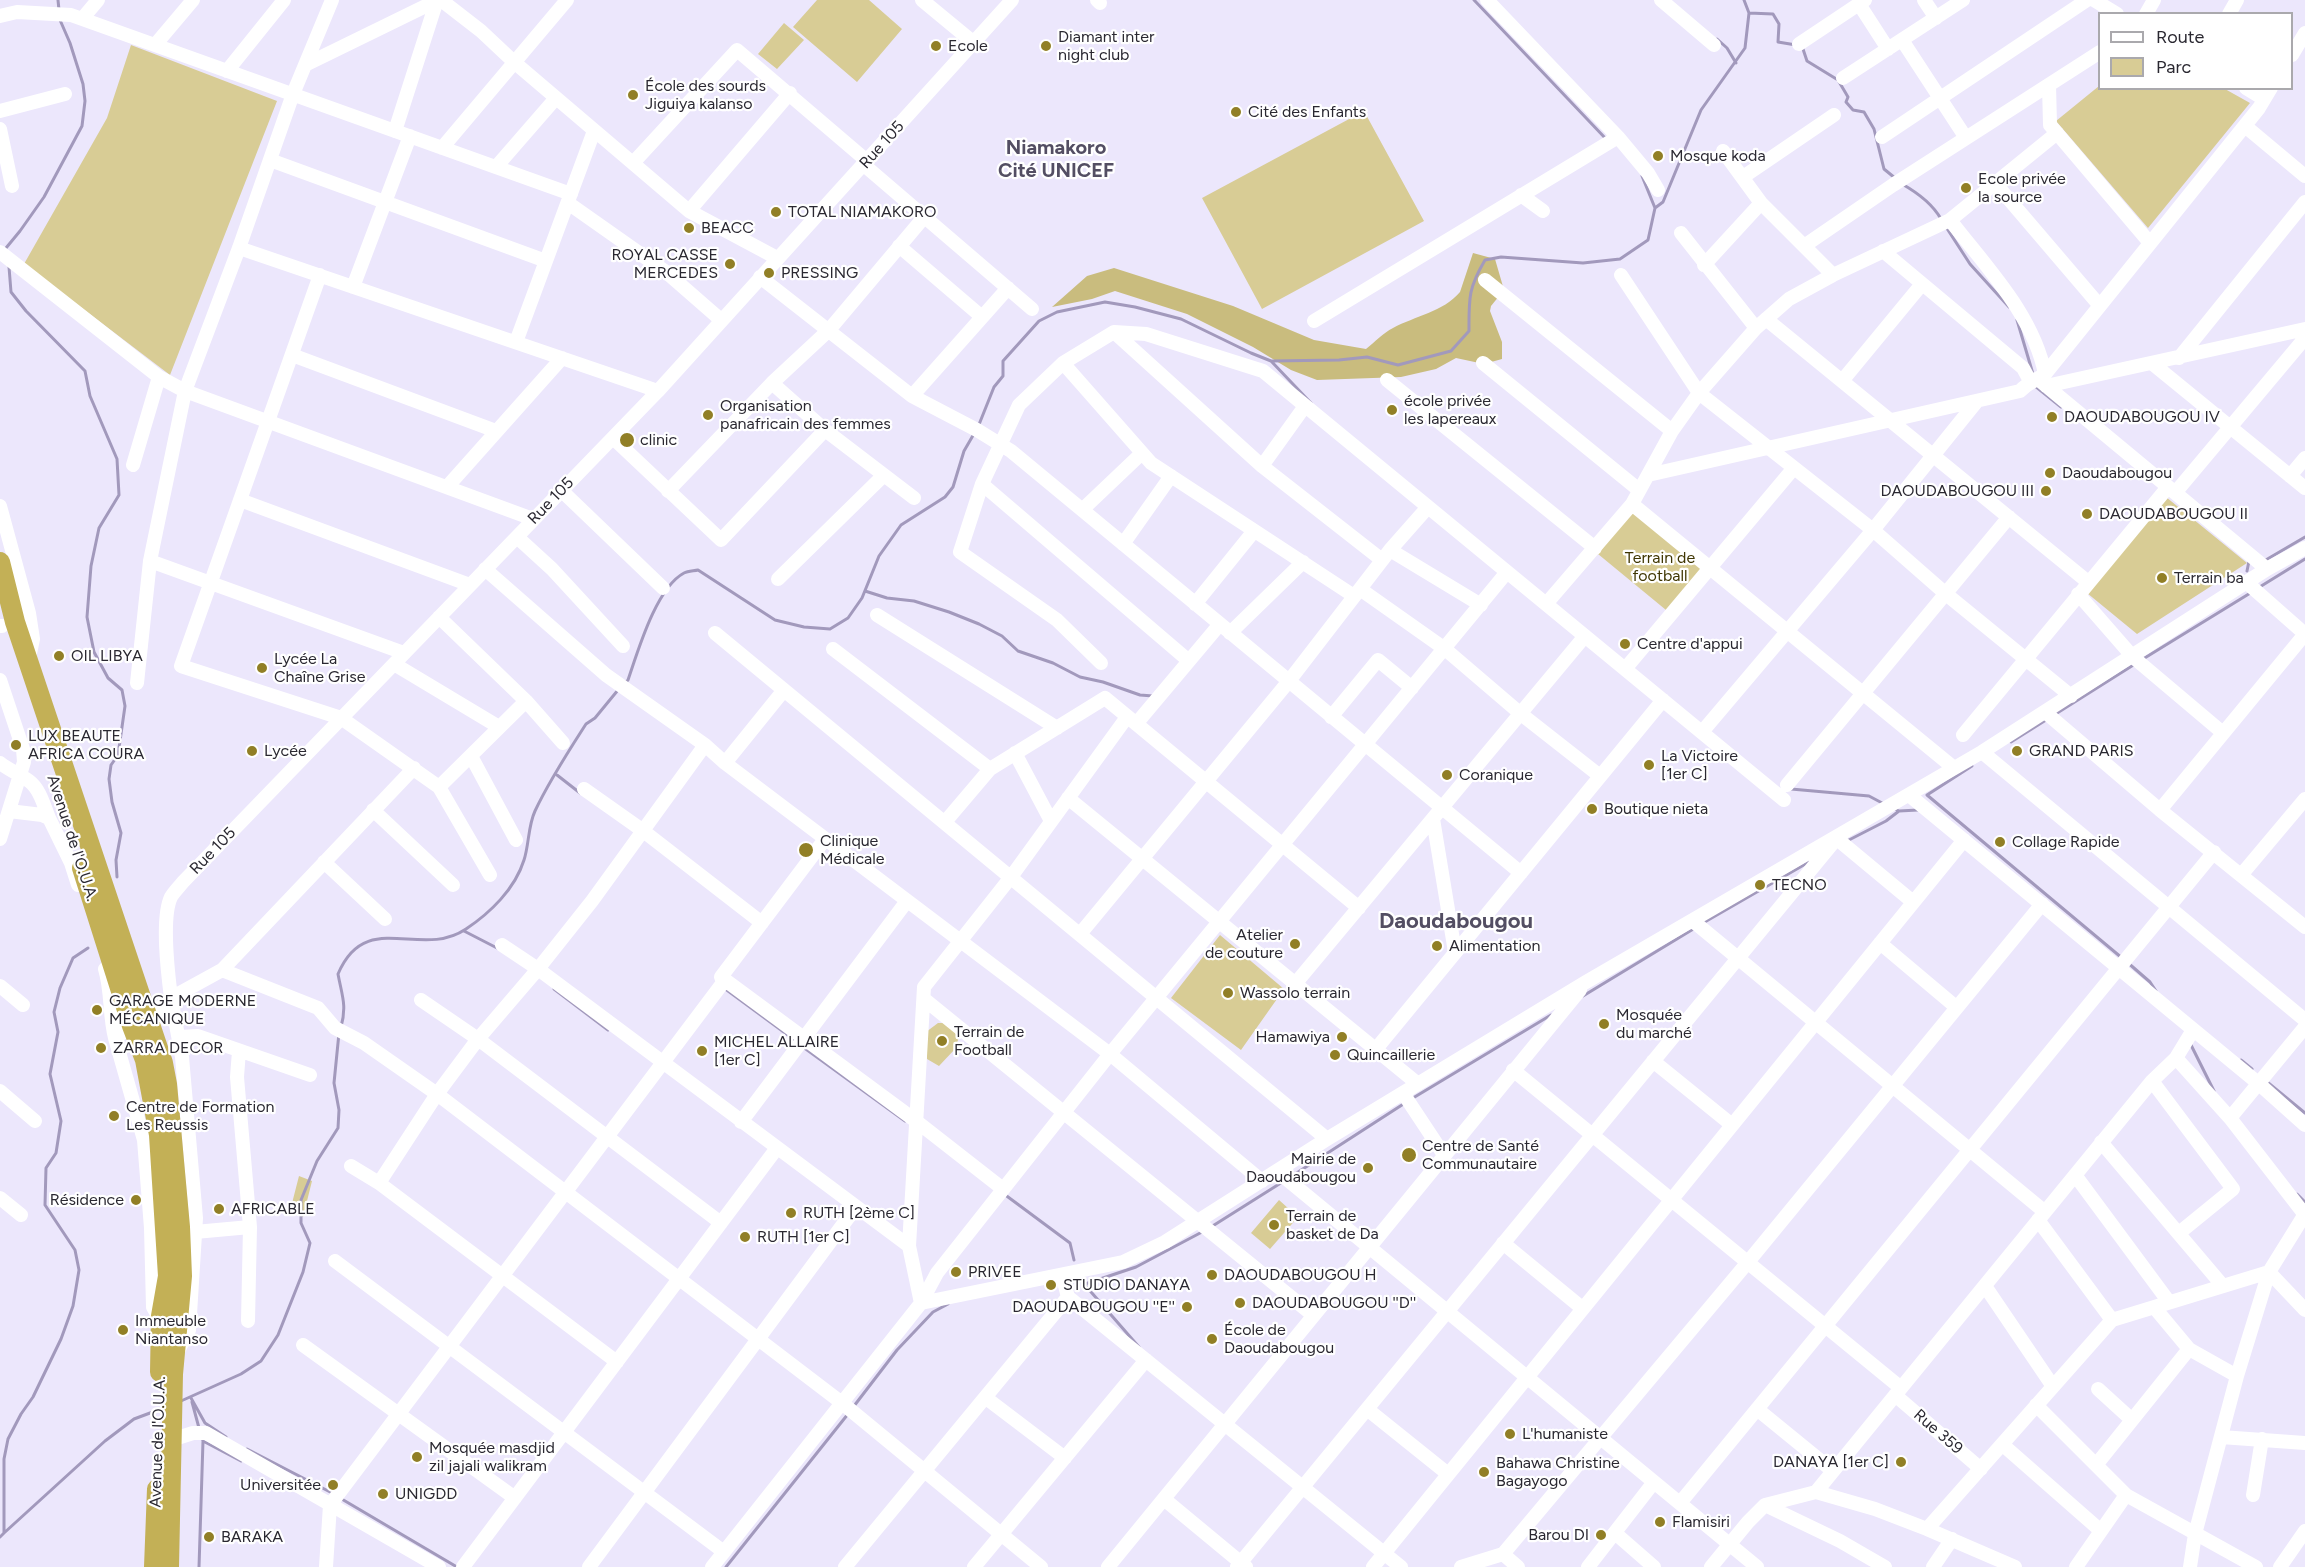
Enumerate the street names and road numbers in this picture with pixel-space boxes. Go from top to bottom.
street label: Rue 105 [856,117,908,173]
street label: Rue 105 [524,474,578,528]
street label: Avenue de l'O.U.A. [43,773,101,903]
street label: Rue 105 [186,824,240,878]
street label: Avenue de l'O.U.A. [146,1376,170,1508]
street label: Rue 359 [1910,1406,1966,1458]

